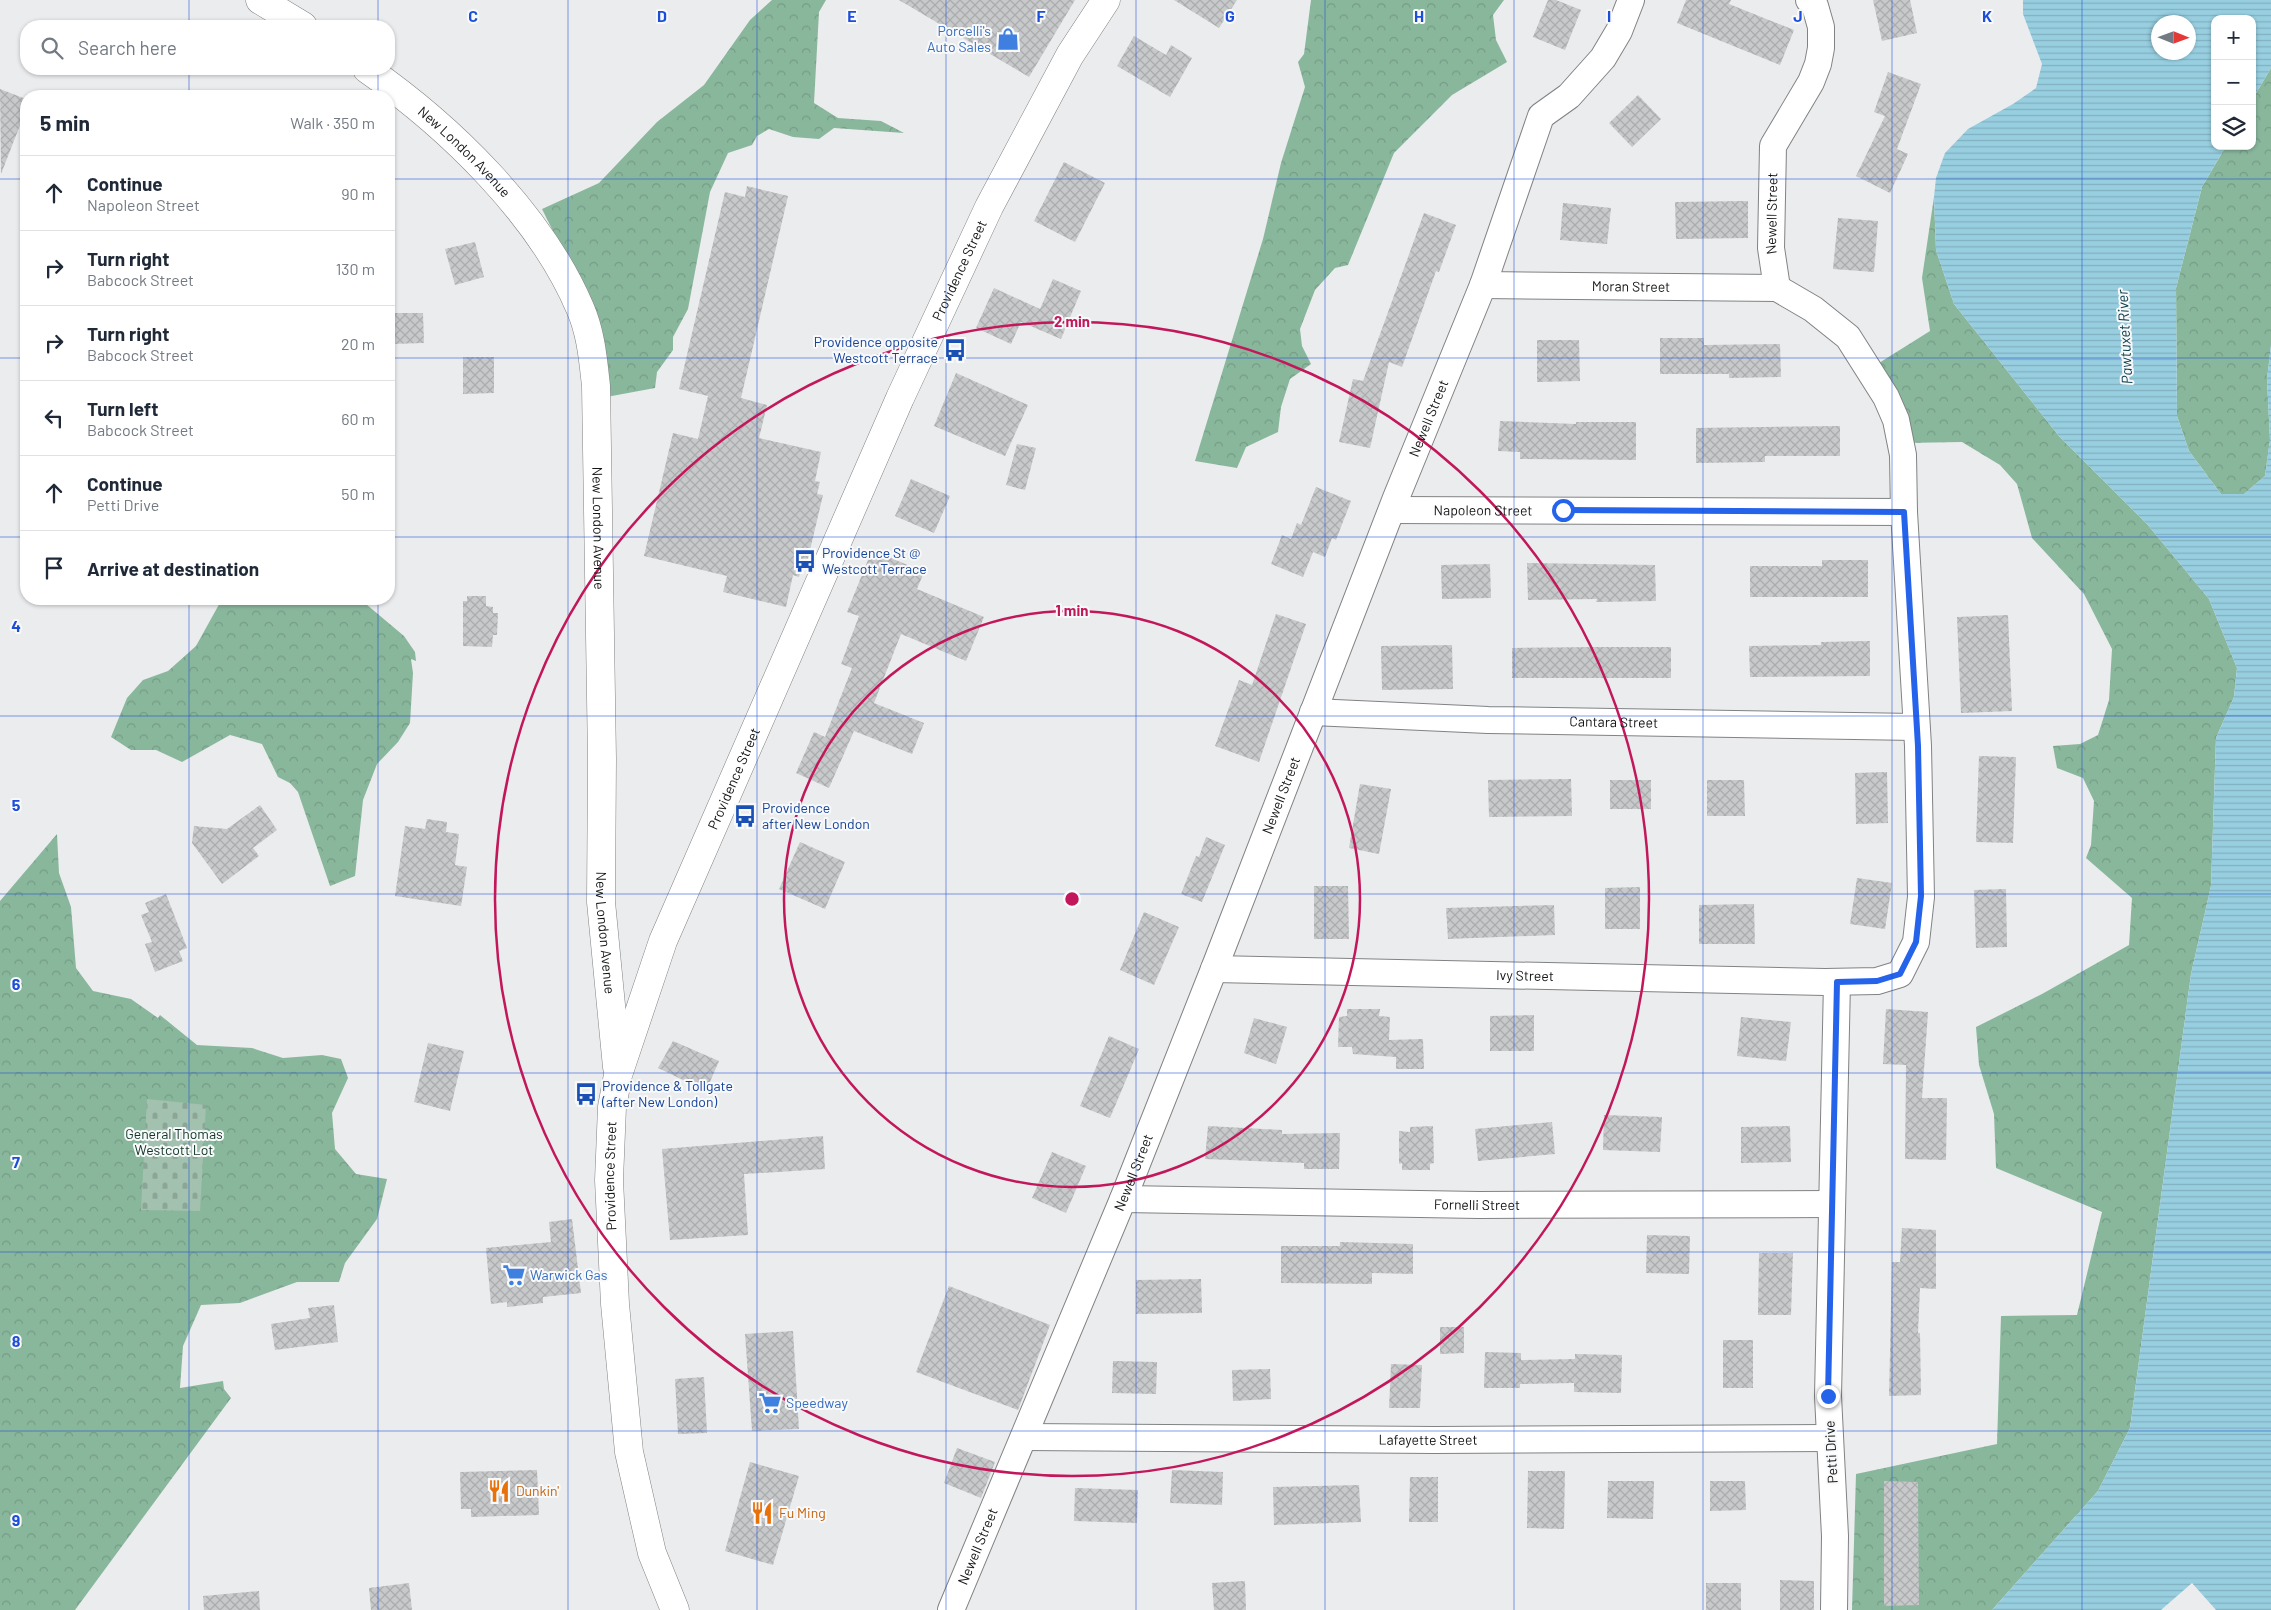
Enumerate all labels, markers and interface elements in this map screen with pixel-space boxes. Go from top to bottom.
text: C [468,6,478,25]
text: D [657,6,667,25]
text: E [847,6,857,25]
text: F [1037,6,1046,25]
text: G [1225,6,1235,25]
text: H [1414,6,1424,25]
text: I [1607,6,1611,25]
text: J [1793,6,1803,25]
text: K [1982,6,1992,25]
north arrow [2151,15,2196,60]
map controls [2211,15,2256,150]
button: + [2211,15,2256,60]
search box [20,20,395,75]
place label: Porcelli's Auto Sales [927,22,991,55]
shop icon: Porcelli's Auto Sales [995,26,1021,52]
icon: search [38,34,66,62]
text: Search here [78,36,177,59]
button: − [2211,60,2256,105]
street label: New London Avenue [415,102,514,200]
button: layers [2211,105,2256,150]
text: 5 min [40,110,90,135]
text: Walk · 350 m [290,113,375,132]
text: Continue [87,172,163,195]
street label: Newell Street [1762,172,1780,256]
icon: ahead [40,179,68,207]
text: 90 m [341,184,375,203]
text: Napoleon Street [87,195,200,214]
street label: Providence Street [928,217,990,323]
text: Turn right [87,247,169,270]
icon: right [40,254,68,282]
text: 130 m [336,259,375,278]
text: Babcock Street [87,270,194,289]
street label: Moran Street [1592,277,1670,295]
water label: Pawtuxet River [2112,289,2135,385]
text: 2 min [1054,312,1090,330]
text: Turn right [87,322,169,345]
icon: right [40,329,68,357]
place label: Providence opposite Westcott Terrace [814,333,938,366]
text: 20 m [341,334,375,353]
bus stop icon: Providence opposite Westcott Terrace [942,337,968,363]
text: Babcock Street [87,345,194,364]
street label: Newell Street [1405,377,1451,459]
text: Turn left [87,397,158,420]
icon: left [40,404,68,432]
text: 60 m [341,409,375,428]
text: Babcock Street [87,420,194,439]
street label: New London Avenue [589,467,608,590]
text: Continue [87,472,163,495]
icon: ahead [40,479,68,507]
text: 50 m [341,484,375,503]
text: Petti Drive [87,495,159,514]
route start [1552,499,1575,522]
street label: Napoleon Street [1434,501,1532,519]
place label: Providence St @ Westcott Terrace [822,544,927,577]
bus stop icon: Providence St @ Westcott Terrace [792,548,818,574]
icon: arrive [40,554,68,582]
text: Arrive at destination [87,557,259,580]
text: 1 min [1056,601,1088,619]
text: 4 [11,616,21,635]
street label: Cantara Street [1569,712,1658,731]
street label: Providence Street [704,725,763,832]
street label: Newell Street [1258,754,1303,836]
text: 5 [12,795,21,814]
place label: Providence after New London [762,799,870,832]
bus stop icon: Providence after New London [732,803,758,829]
street label: New London Avenue [593,872,619,995]
centre of rings [1063,890,1081,908]
street label: Ivy Street [1496,966,1554,984]
text: 6 [12,974,21,993]
place label: Providence & Tollgate (after New London) [601,1077,733,1110]
bus stop icon: Providence & Tollgate (after New London) [573,1081,599,1107]
street label: Providence Street [600,1121,619,1231]
park label: General Thomas Westcott Lot [125,1125,223,1158]
street label: Newell Street [1110,1131,1156,1213]
text: 7 [12,1152,20,1171]
street label: Fornelli Street [1434,1195,1520,1213]
supermarket icon: Warwick Gas [501,1262,527,1288]
place label: Warwick Gas [530,1266,608,1283]
text: 8 [12,1331,21,1350]
route end [1817,1385,1840,1408]
supermarket icon: Speedway [757,1390,783,1416]
place label: Speedway [786,1394,848,1411]
street label: Petti Drive [1820,1420,1841,1484]
street label: Lafayette Street [1378,1431,1478,1448]
restaurant icon: Dunkin' [486,1478,512,1504]
place label: Dunkin' [516,1482,559,1499]
restaurant icon: Fu Ming [749,1500,775,1526]
place label: Fu Ming [779,1504,826,1521]
street label: Newell Street [954,1505,1001,1587]
text: 9 [12,1510,20,1529]

